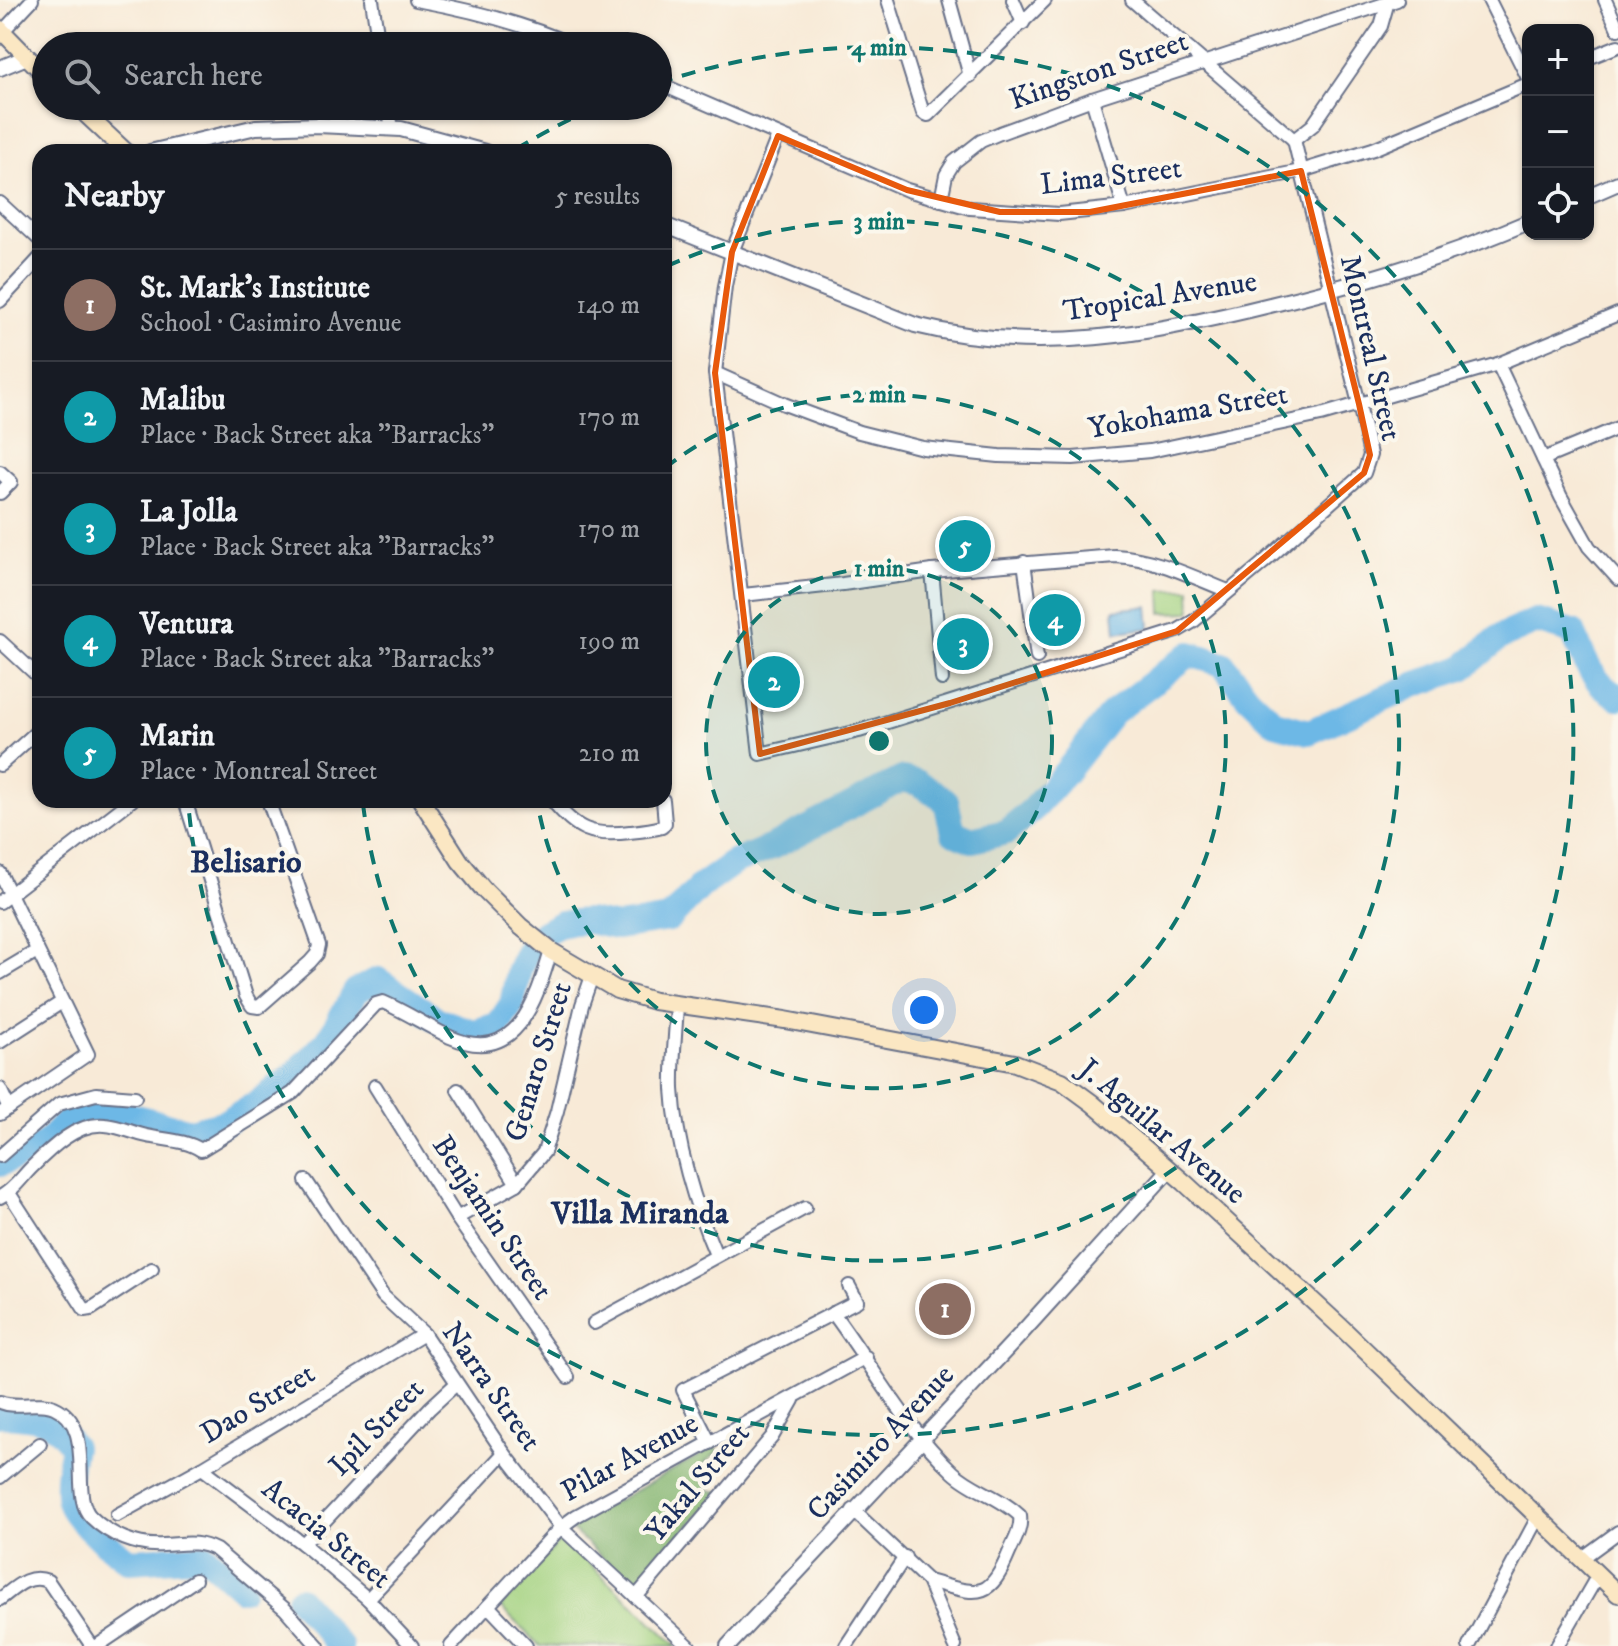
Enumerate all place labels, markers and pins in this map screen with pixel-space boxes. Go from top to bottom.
pin: 5 [939,516,991,576]
pin: 4 [1029,590,1081,650]
pin: 3 [937,614,989,674]
pin: 2 [748,652,800,712]
centre of rings [865,727,893,755]
pin: 1 [919,1279,971,1339]

